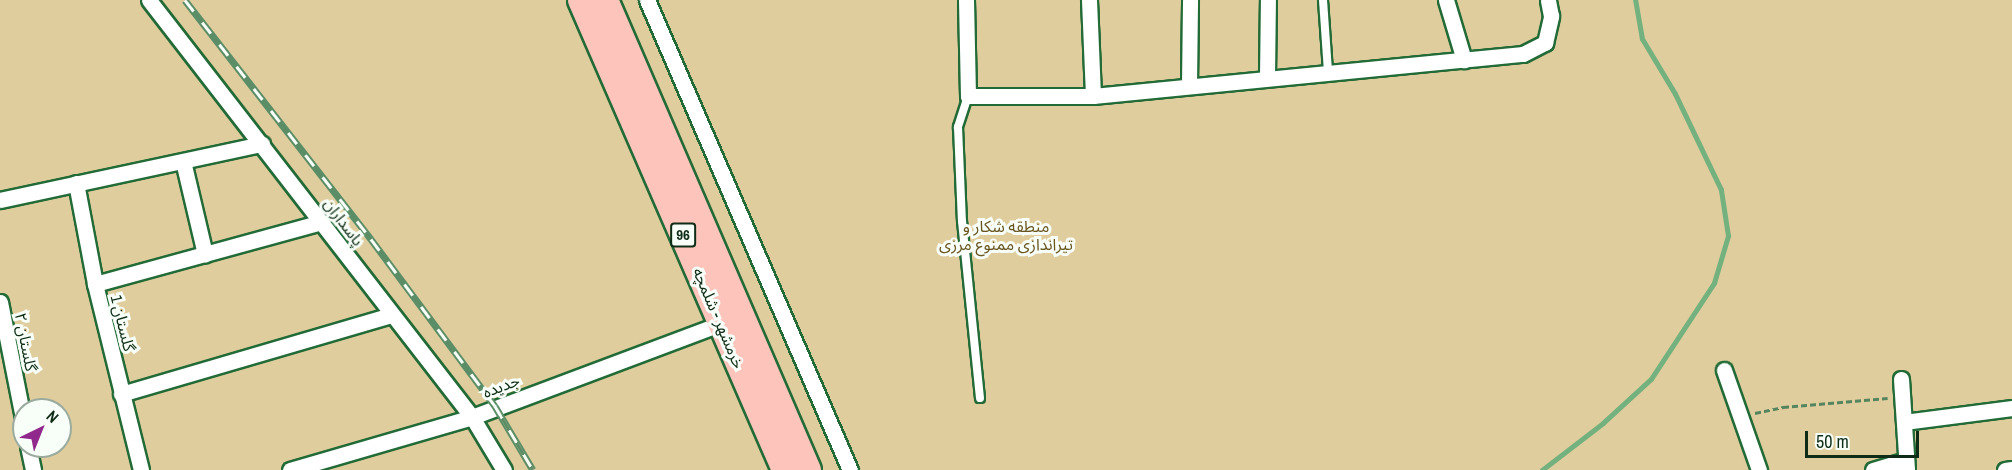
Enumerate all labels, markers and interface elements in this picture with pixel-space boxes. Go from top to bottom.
street label: پاسداران [320,194,368,250]
park label: منطقه شکار و تیراندازی ممنوع مرزی [939,216,1073,254]
road number: 96 [670,223,696,247]
street label: خرمشهر - شلمچه [689,265,749,371]
street label: گلستان 1 [107,293,139,353]
street label: گلستان ۲ [11,311,41,373]
street label: جدیده [480,370,522,402]
north arrow [12,398,72,458]
text: N [42,405,64,428]
scale bar [1808,419,1922,457]
text: 50 m [1816,429,1849,454]

